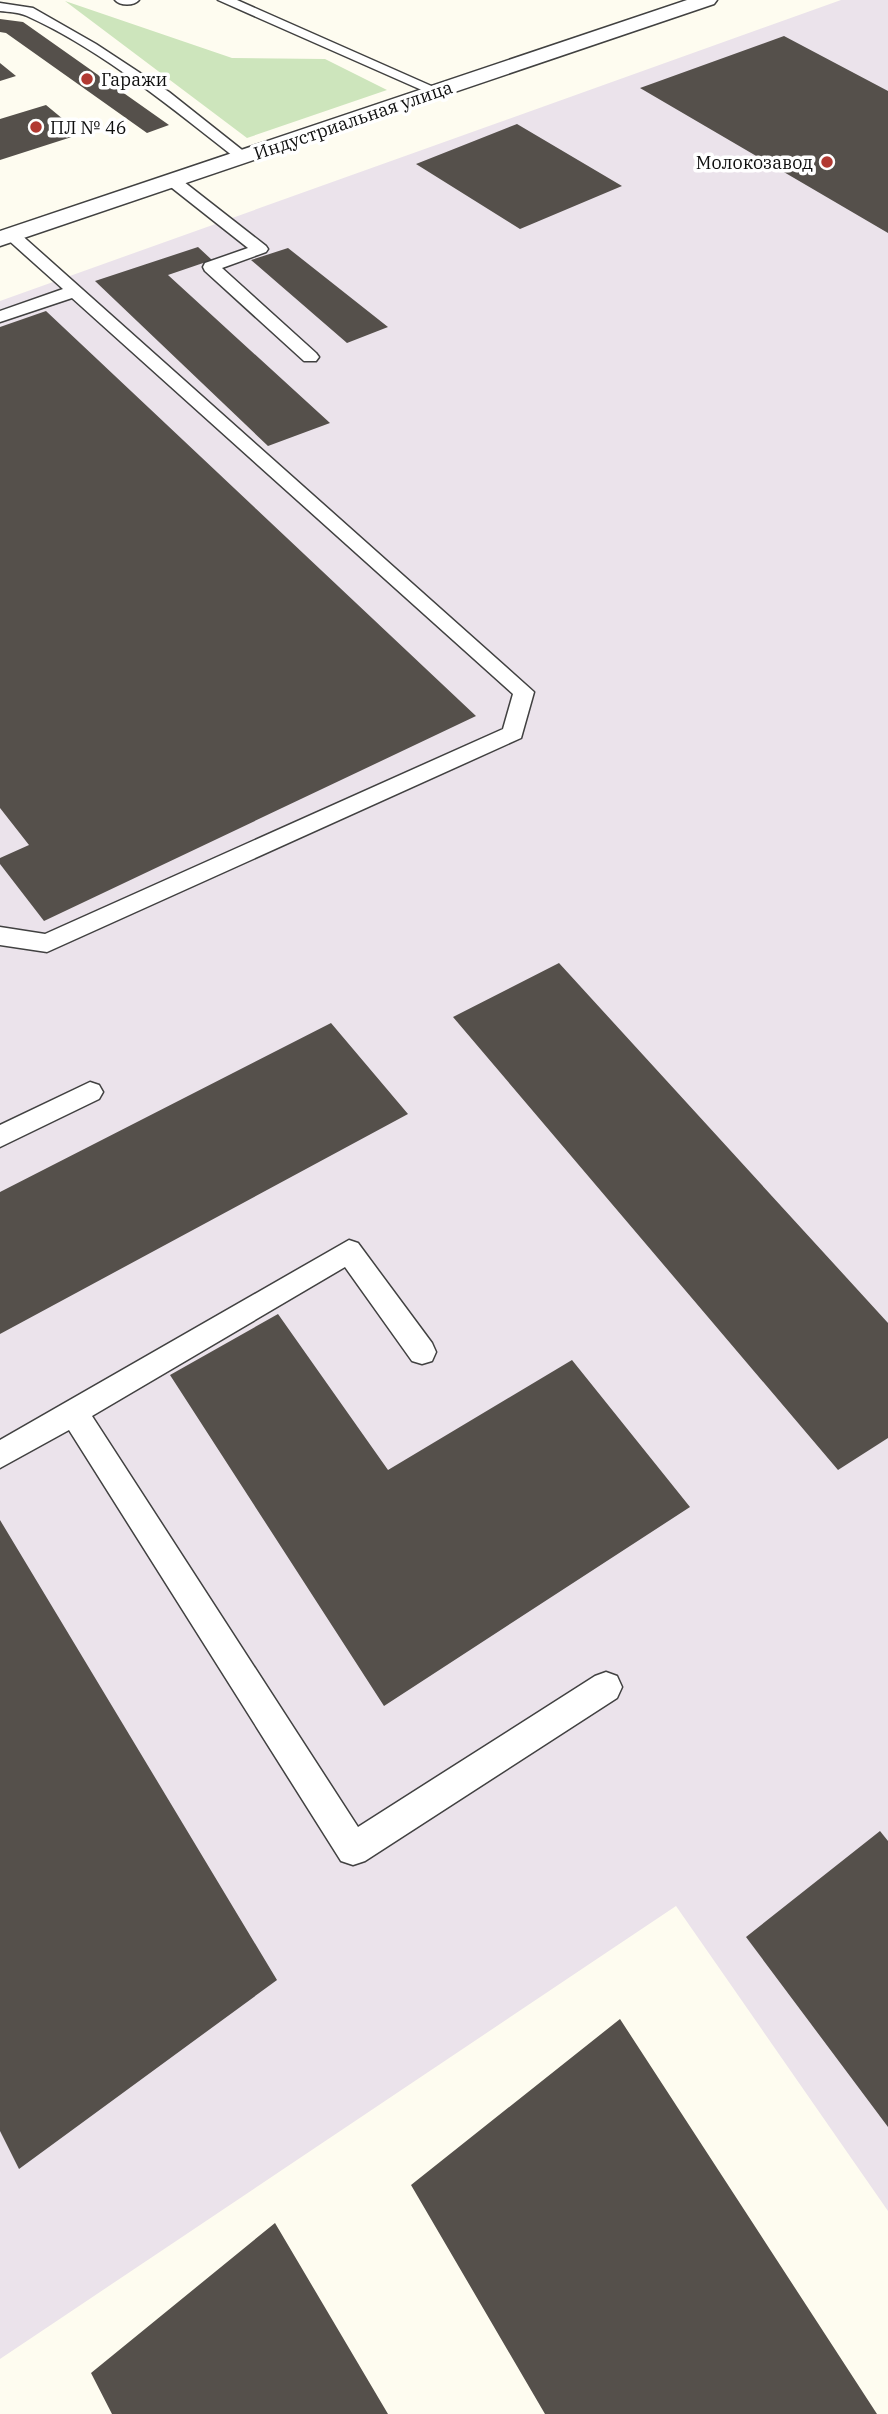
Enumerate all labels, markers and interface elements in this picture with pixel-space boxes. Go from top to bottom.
place label: Гаражи [101,68,167,91]
marker: Гаражи [79,71,95,87]
street label: Индустриальная улица [251,75,455,165]
place label: ПЛ № 46 [50,116,127,139]
marker: ПЛ № 46 [28,119,44,135]
place label: Молокозавод [696,151,813,174]
marker: Молокозавод [819,154,835,170]

